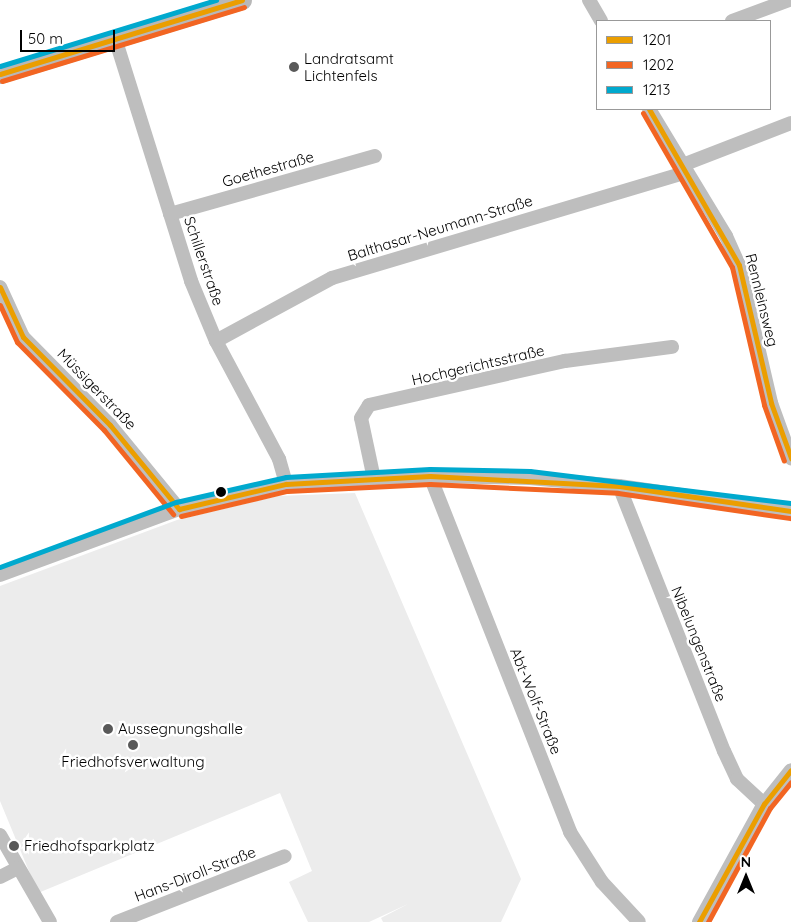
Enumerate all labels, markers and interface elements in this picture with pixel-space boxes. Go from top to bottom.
scale bar [22,20,118,52]
legend [596,20,771,110]
text: 50 m [28,29,63,48]
text: 1201 [643,30,671,49]
place label: Landratsamt Lichtenfels [304,49,394,84]
text: 1202 [643,55,674,74]
marker: Landratsamt Lichtenfels [288,61,300,73]
text: 1213 [643,80,670,99]
street label: Goethestraße [220,147,316,191]
street label: Balthasar-Neumann-Straße [345,191,535,265]
street label: Schillerstraße [180,214,228,308]
street label: Rennleinsweg [742,251,782,349]
street label: Hochgerichtsstraße [410,341,546,389]
street label: Müssigerstraße [54,345,140,433]
unlabelled marker [216,487,226,497]
street label: Nibelungenstraße [668,584,730,704]
street label: Abt-Wolf-Straße [506,645,566,757]
place label: Aussegnungshalle [118,720,243,738]
marker: Aussegnungshalle [102,723,114,735]
marker: Friedhofsverwaltung [127,739,139,751]
place label: Friedhofsverwaltung [61,753,205,771]
place label: Friedhofsparkplatz [24,837,155,855]
marker: Friedhofsparkplatz [8,840,20,852]
street label: Hans-Diroll-Straße [132,843,258,905]
north arrow [721,852,771,902]
text: N [741,853,751,871]

